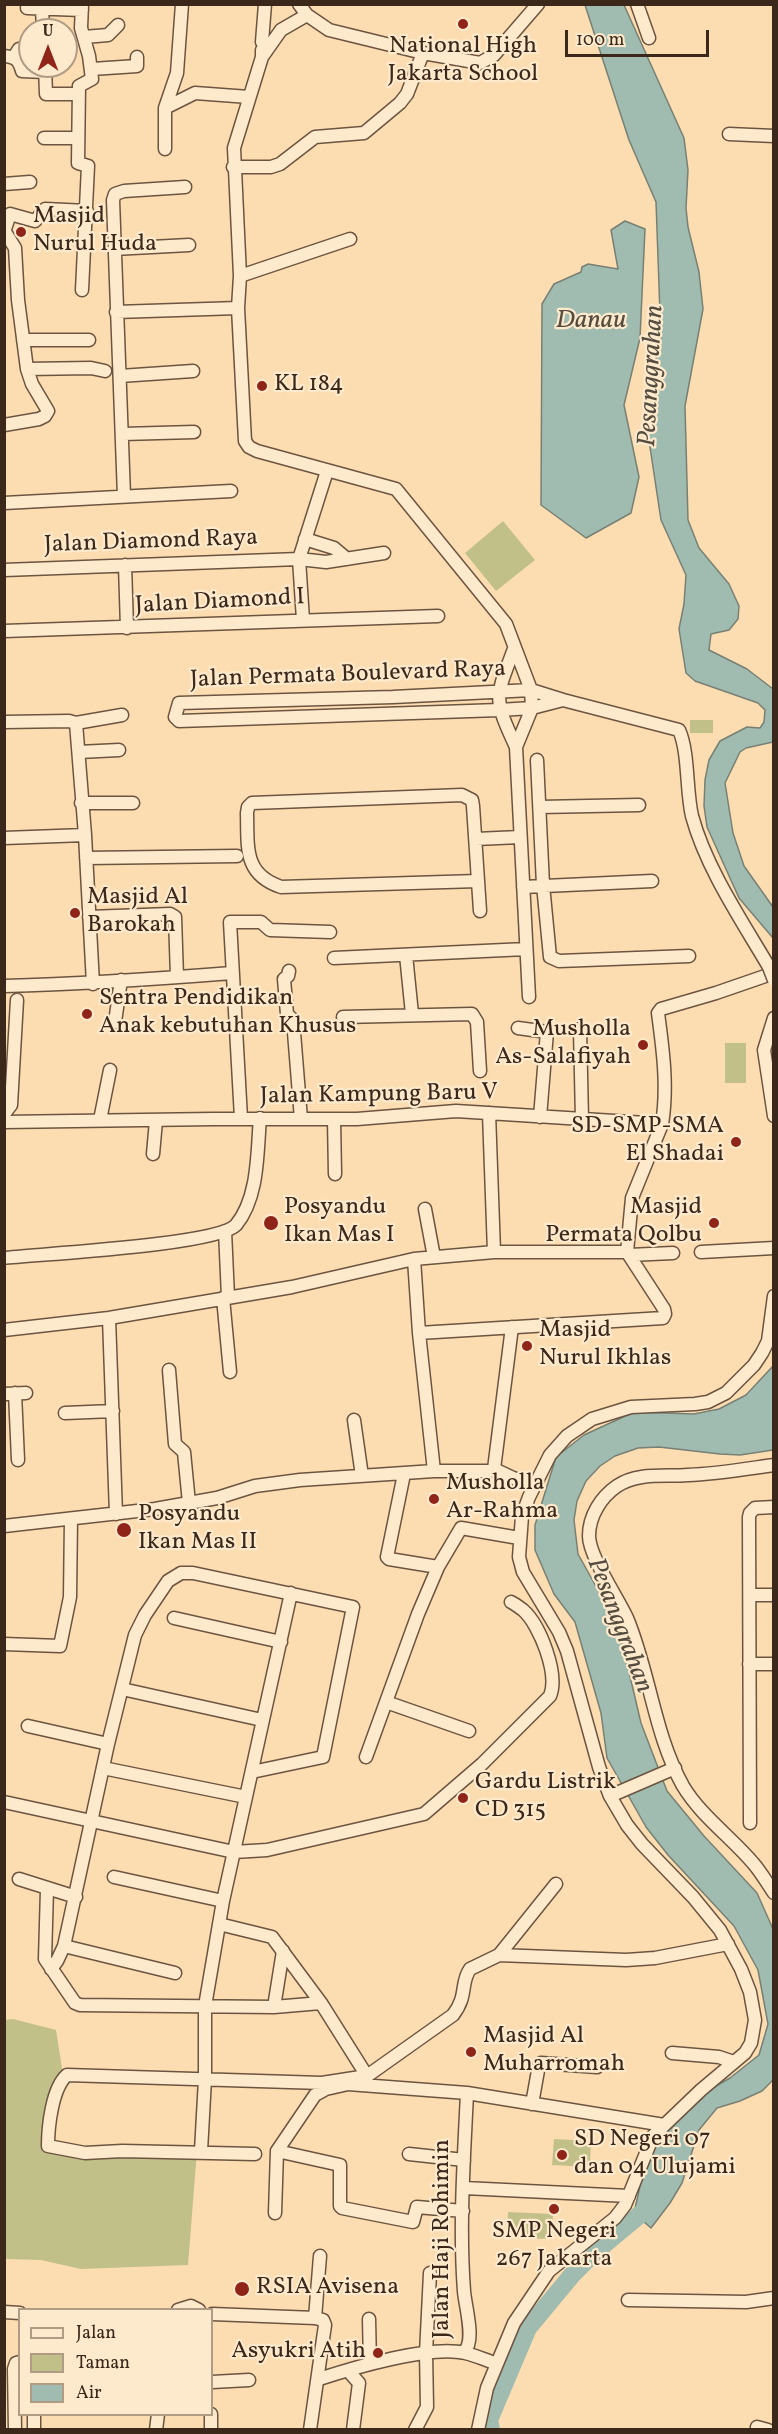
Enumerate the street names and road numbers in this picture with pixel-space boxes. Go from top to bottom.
street label: Jalan Diamond Raya [44,525,258,561]
street label: Jalan Diamond I [134,584,306,622]
street label: Jalan Permata Boulevard Raya [190,656,506,696]
street label: Jalan Kampung Baru V [260,1080,498,1112]
street label: Jalan Haji Rohimin [430,2139,458,2339]

